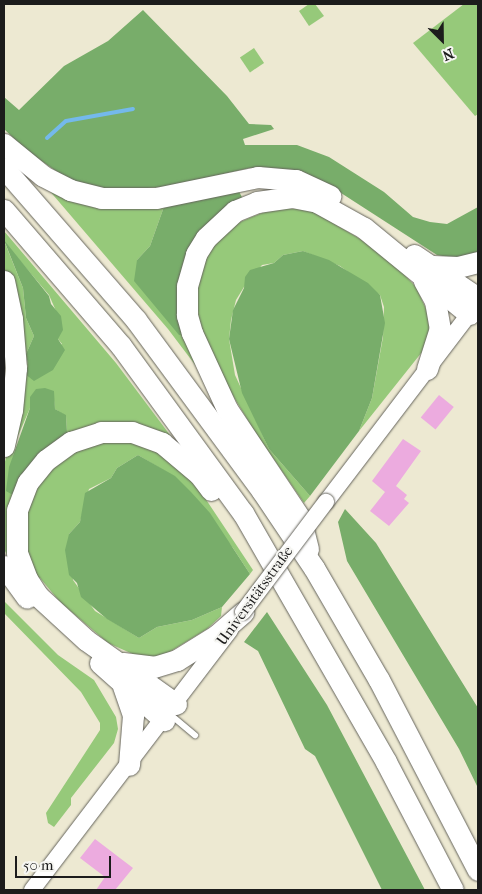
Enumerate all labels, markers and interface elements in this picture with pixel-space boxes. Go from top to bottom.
north arrow [417,15,467,65]
text: N [440,44,456,64]
street label: Universitätsstraße [213,543,297,649]
scale bar [18,846,114,878]
text: 50 m [23,856,53,874]

